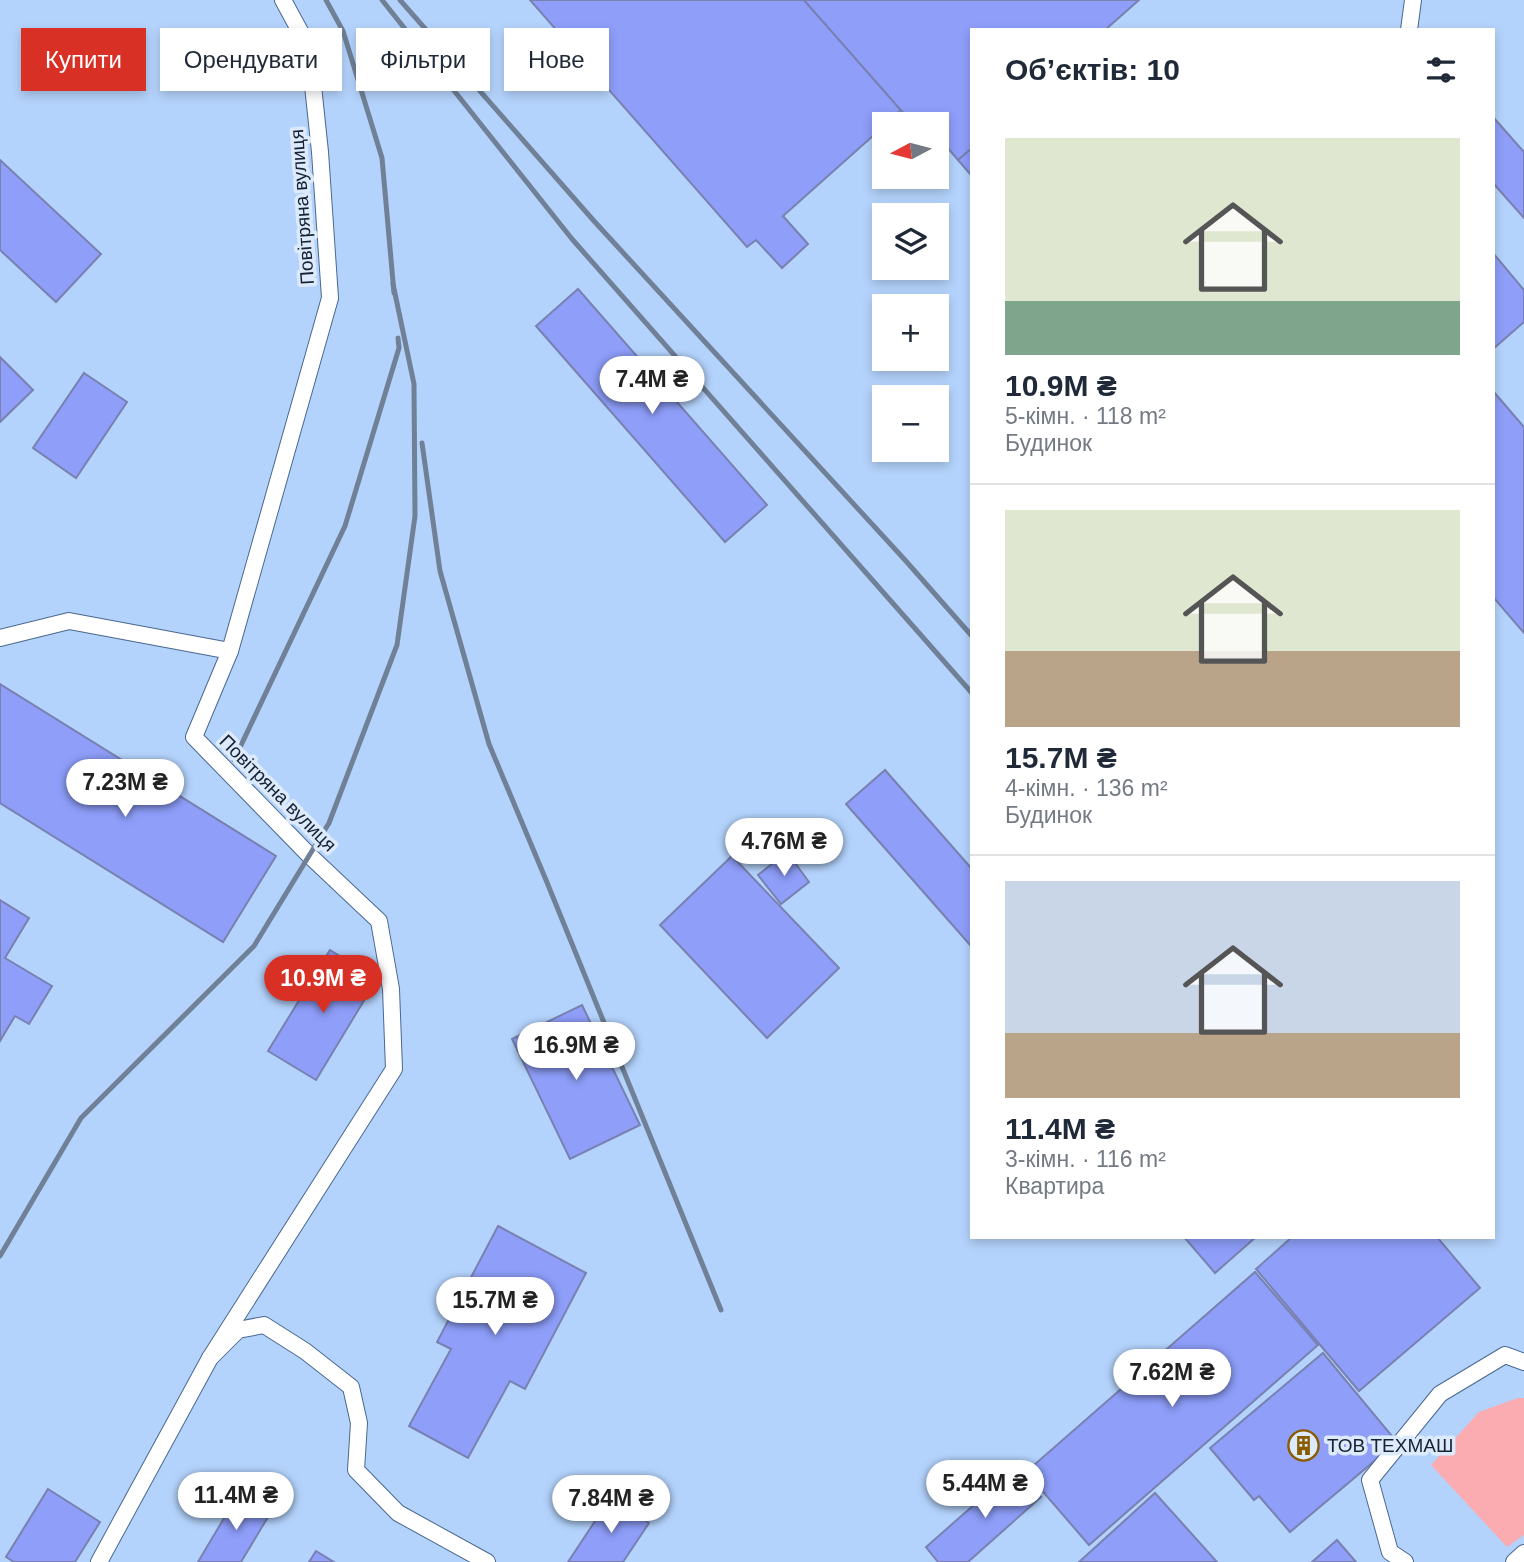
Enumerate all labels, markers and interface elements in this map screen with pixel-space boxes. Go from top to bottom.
chip: Купити [21,28,146,91]
chip: Орендувати [160,28,342,91]
chip: Фільтри [356,28,490,91]
chip: Нове [504,28,609,91]
icon: filters [1422,51,1460,89]
text: Об’єктів: 10 [1005,53,1180,86]
north arrow [872,112,948,189]
map controls [872,112,949,462]
street label: Повітряна вулиця [286,129,318,285]
icon: home [1170,184,1296,310]
button: layers [872,203,949,280]
button: + [872,294,949,371]
pin: 7.4M ₴ [595,356,709,416]
text: 7.4M ₴ [616,366,688,392]
text: 10.9M ₴ [1005,369,1117,402]
button: − [872,385,949,462]
text: 5-кімн. · 118 m² [1005,403,1166,429]
text: Будинок [1005,430,1092,456]
icon: home [1170,556,1296,682]
street label: Повітряна вулиця [215,730,341,856]
text: 15.7M ₴ [1005,741,1117,774]
pin: 7.23M ₴ [60,760,190,819]
text: 7.23M ₴ [82,769,168,795]
text: 4-кімн. · 136 m² [1005,775,1168,801]
text: Будинок [1005,802,1092,828]
pin: 4.76M ₴ [719,818,849,878]
text: 4.76M ₴ [741,828,827,854]
icon: home [1170,927,1296,1053]
pin: 10.9M ₴ [258,956,388,1015]
text: 10.9M ₴ [280,965,366,991]
pin: 16.9M ₴ [511,1023,641,1082]
text: 16.9M ₴ [533,1032,619,1058]
text: 11.4M ₴ [1005,1112,1115,1145]
text: 3-кімн. · 116 m² [1005,1146,1166,1172]
text: Квартира [1005,1173,1104,1199]
pin: 15.7M ₴ [430,1278,560,1337]
text: 15.7M ₴ [452,1287,538,1313]
pin: 7.62M ₴ [1107,1350,1237,1409]
text: 7.62M ₴ [1129,1359,1215,1385]
building icon: ТОВ ТЕХМАШ [1287,1428,1321,1462]
place label: ТОВ ТЕХМАШ [1327,1435,1453,1456]
pin: 5.44M ₴ [920,1460,1050,1520]
text: 5.44M ₴ [942,1470,1028,1496]
pin: 11.4M ₴ [171,1472,301,1532]
pin: 7.84M ₴ [546,1476,676,1535]
text: 11.4M ₴ [194,1482,278,1508]
text: 7.84M ₴ [568,1485,654,1511]

